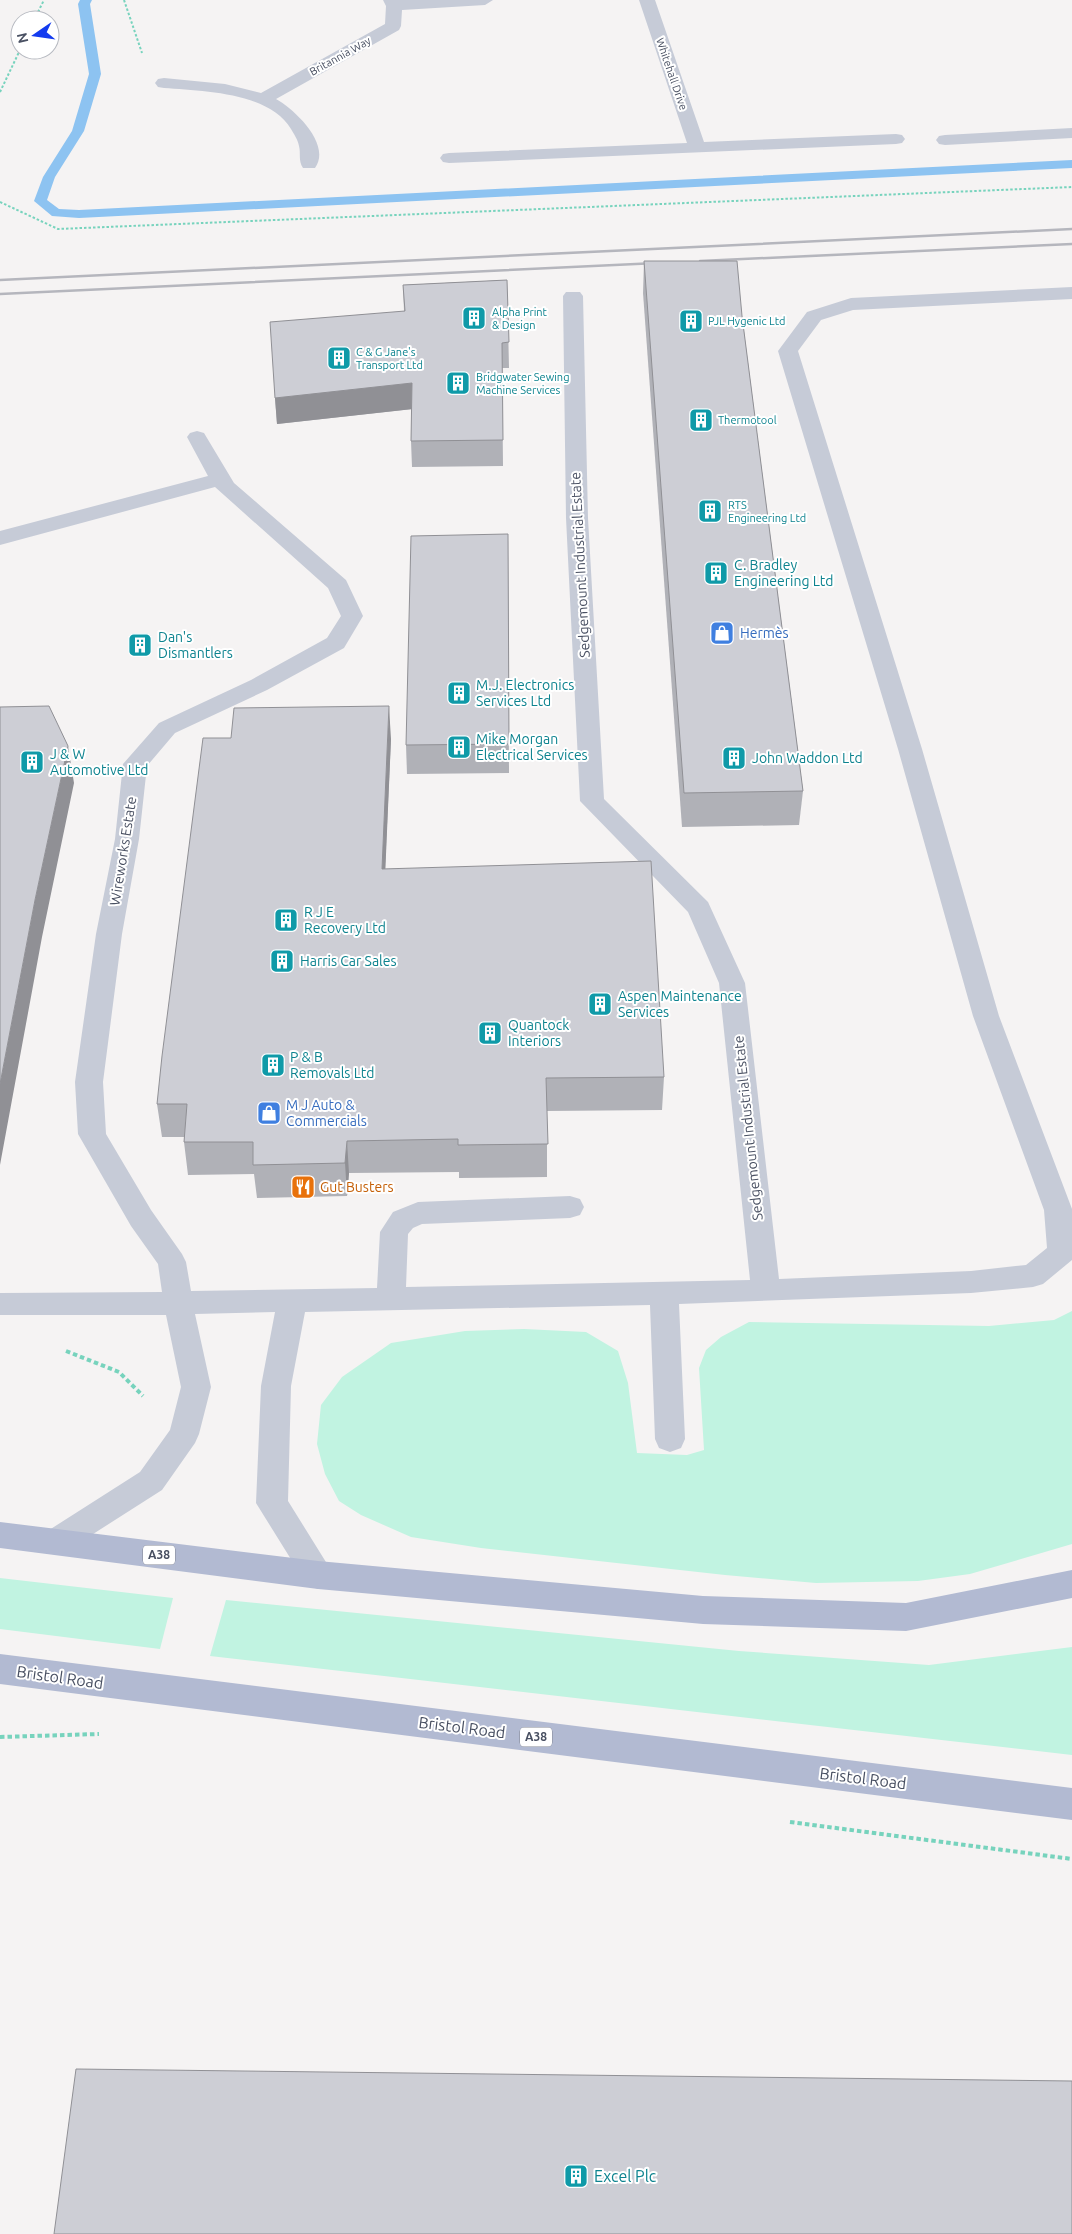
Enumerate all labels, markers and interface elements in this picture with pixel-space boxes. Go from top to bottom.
north arrow [10,10,60,60]
text: N [13,31,31,45]
street label: Britannia Way [307,34,373,78]
street label: Whitehall Drive [654,36,690,112]
building icon: Alpha Print & Design [461,305,487,331]
place label: Alpha Print & Design [492,306,548,331]
building icon: PJL Hygenic Ltd [678,308,704,334]
place label: PJL Hygenic Ltd [708,315,785,327]
building icon: C & G Jane's Transport Ltd [326,345,352,371]
place label: C & G Jane's Transport Ltd [356,346,423,371]
building icon: Bridgwater Sewing Machine Services [445,370,471,396]
place label: Bridgwater Sewing Machine Services [476,371,569,396]
building icon: Thermotool [688,407,714,433]
place label: Thermotool [718,414,777,426]
street label: Sedgemount Industrial Estate [567,472,593,658]
building icon: RTS Engineering Ltd [697,498,723,524]
place label: RTS Engineering Ltd [728,499,806,524]
place label: C. Bradley Engineering Ltd [734,557,834,589]
building icon: C. Bradley Engineering Ltd [703,560,729,586]
shop icon: Hermès [709,620,735,646]
place label: Hermès [740,625,789,641]
place label: Dan's Dismantlers [158,629,233,661]
building icon: Dan's Dismantlers [127,632,153,658]
place label: M.J. Electronics Services Ltd [476,677,574,709]
building icon: M.J. Electronics Services Ltd [446,680,472,706]
place label: Mike Morgan Electrical Services [476,731,588,763]
building icon: Mike Morgan Electrical Services [446,734,472,760]
building icon: John Waddon Ltd [721,745,747,771]
place label: J & W Automotive Ltd [50,746,148,778]
building icon: J & W Automotive Ltd [19,749,45,775]
place label: John Waddon Ltd [752,750,863,766]
street label: Wireworks Estate [106,795,140,907]
place label: R J E Recovery Ltd [304,904,386,936]
building icon: R J E Recovery Ltd [273,907,299,933]
building icon: Harris Car Sales [269,948,295,974]
place label: Harris Car Sales [300,953,397,969]
place label: Aspen Maintenance Services [618,988,742,1020]
building icon: Aspen Maintenance Services [587,991,613,1017]
place label: Quantock Interiors [508,1017,569,1049]
building icon: Quantock Interiors [477,1020,503,1046]
street label: Sedgemount Industrial Estate [730,1035,766,1221]
place label: P & B Removals Ltd [290,1049,374,1081]
building icon: P & B Removals Ltd [260,1052,286,1078]
place label: M J Auto & Commercials [286,1097,367,1129]
shop icon: M J Auto & Commercials [256,1100,282,1126]
restaurant icon: Gut Busters [290,1174,316,1200]
place label: Gut Busters [320,1179,394,1195]
road number: A38 [143,1546,175,1564]
street label: Bristol Road [15,1662,105,1692]
street label: Bristol Road [418,1713,506,1741]
road number: A38 [520,1728,552,1746]
street label: Bristol Road [819,1764,907,1792]
building icon: Excel Plc [563,2163,589,2189]
place label: Excel Plc [594,2167,657,2185]

